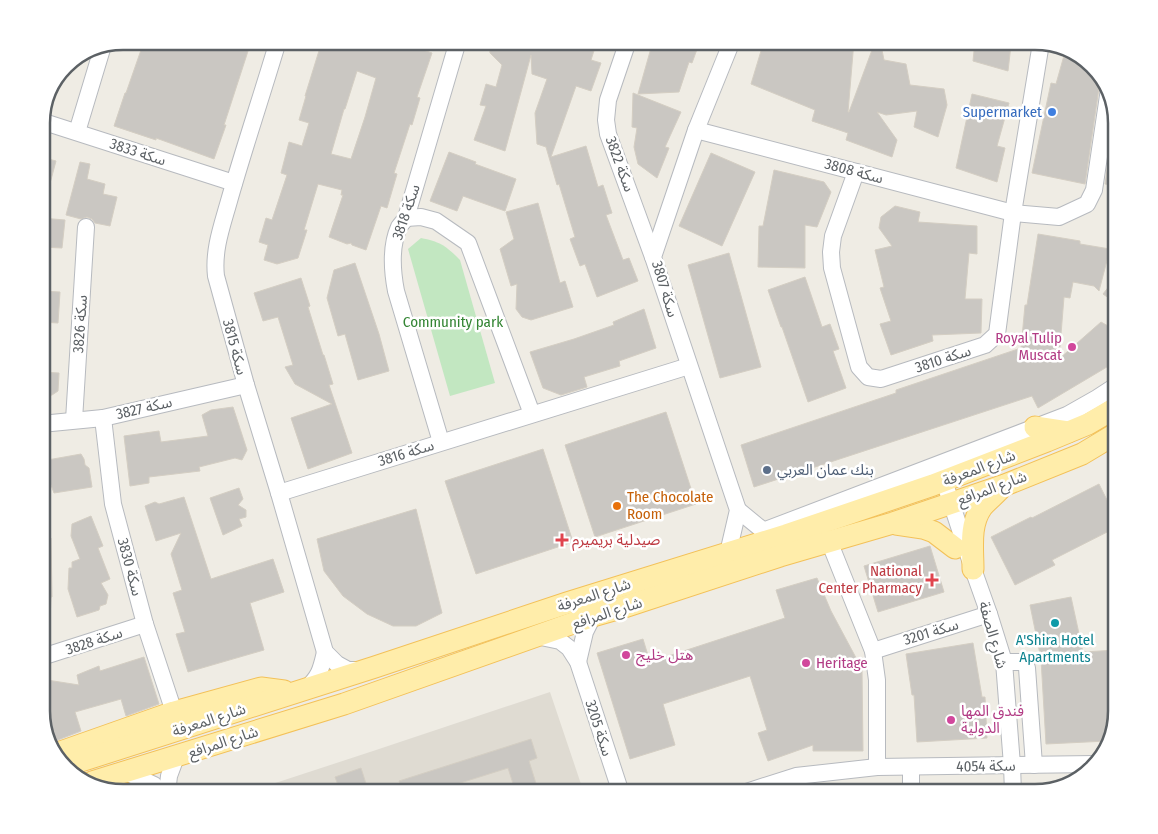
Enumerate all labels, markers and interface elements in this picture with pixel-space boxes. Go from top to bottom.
place label: Supermarket [963,103,1042,121]
marker: Supermarket [1046,106,1058,118]
street label: سكة 3833 [108,134,169,170]
street label: سكة 3822 [602,134,638,194]
street label: سكة 3808 [823,155,885,187]
street label: سكة 3818 [388,182,424,242]
street label: سكة 3807 [648,259,682,320]
street label: سكة 3826 [69,294,91,354]
park label: Community park [403,313,503,331]
street label: سكة 3815 [219,317,251,377]
place label: Royal Tulip Muscat [995,329,1062,364]
street label: سكة 3810 [913,341,973,376]
marker: Royal Tulip Muscat [1066,341,1078,353]
street label: سكة 3827 [114,393,174,423]
street label: سكة 3816 [376,436,436,470]
street label: شارع المعرفة [940,446,1019,493]
place label: بنك عمان العربي [777,461,874,481]
marker: بنك عمان العربي [761,464,773,476]
street label: شارع المرافع [955,467,1030,512]
place label: The Chocolate Room [627,488,713,523]
marker: The Chocolate Room [611,500,623,512]
place label: صيدلية بريميرم [572,531,660,551]
marker: صيدلية بريميرم [556,534,568,546]
street label: سكة 3830 [114,536,146,598]
place label: National Center Pharmacy [818,562,922,597]
marker: National Center Pharmacy [926,574,938,586]
street label: شارع المعرفة [555,575,634,618]
street label: شارع المرافع [570,593,646,636]
street label: شارع الصفة [972,599,1011,672]
street label: سكة 3201 [901,615,961,649]
marker: A'Shira Hotel Apartments [1049,617,1061,629]
street label: سكة 3828 [63,623,125,659]
place label: A'Shira Hotel Apartments [1016,631,1094,666]
place label: هتل خلیج [636,646,693,667]
marker: هتل خلیج [620,649,632,661]
place label: Heritage [816,654,868,672]
marker: Heritage [800,657,812,669]
street label: سكة 3205 [581,698,617,759]
street label: شارع المعرفة [170,700,249,743]
place label: فندق المها الدولية [961,702,1024,737]
marker: فندق المها الدولية [945,714,957,726]
street label: شارع المرافع [186,722,262,765]
street label: سكة 4054 [956,756,1016,776]

